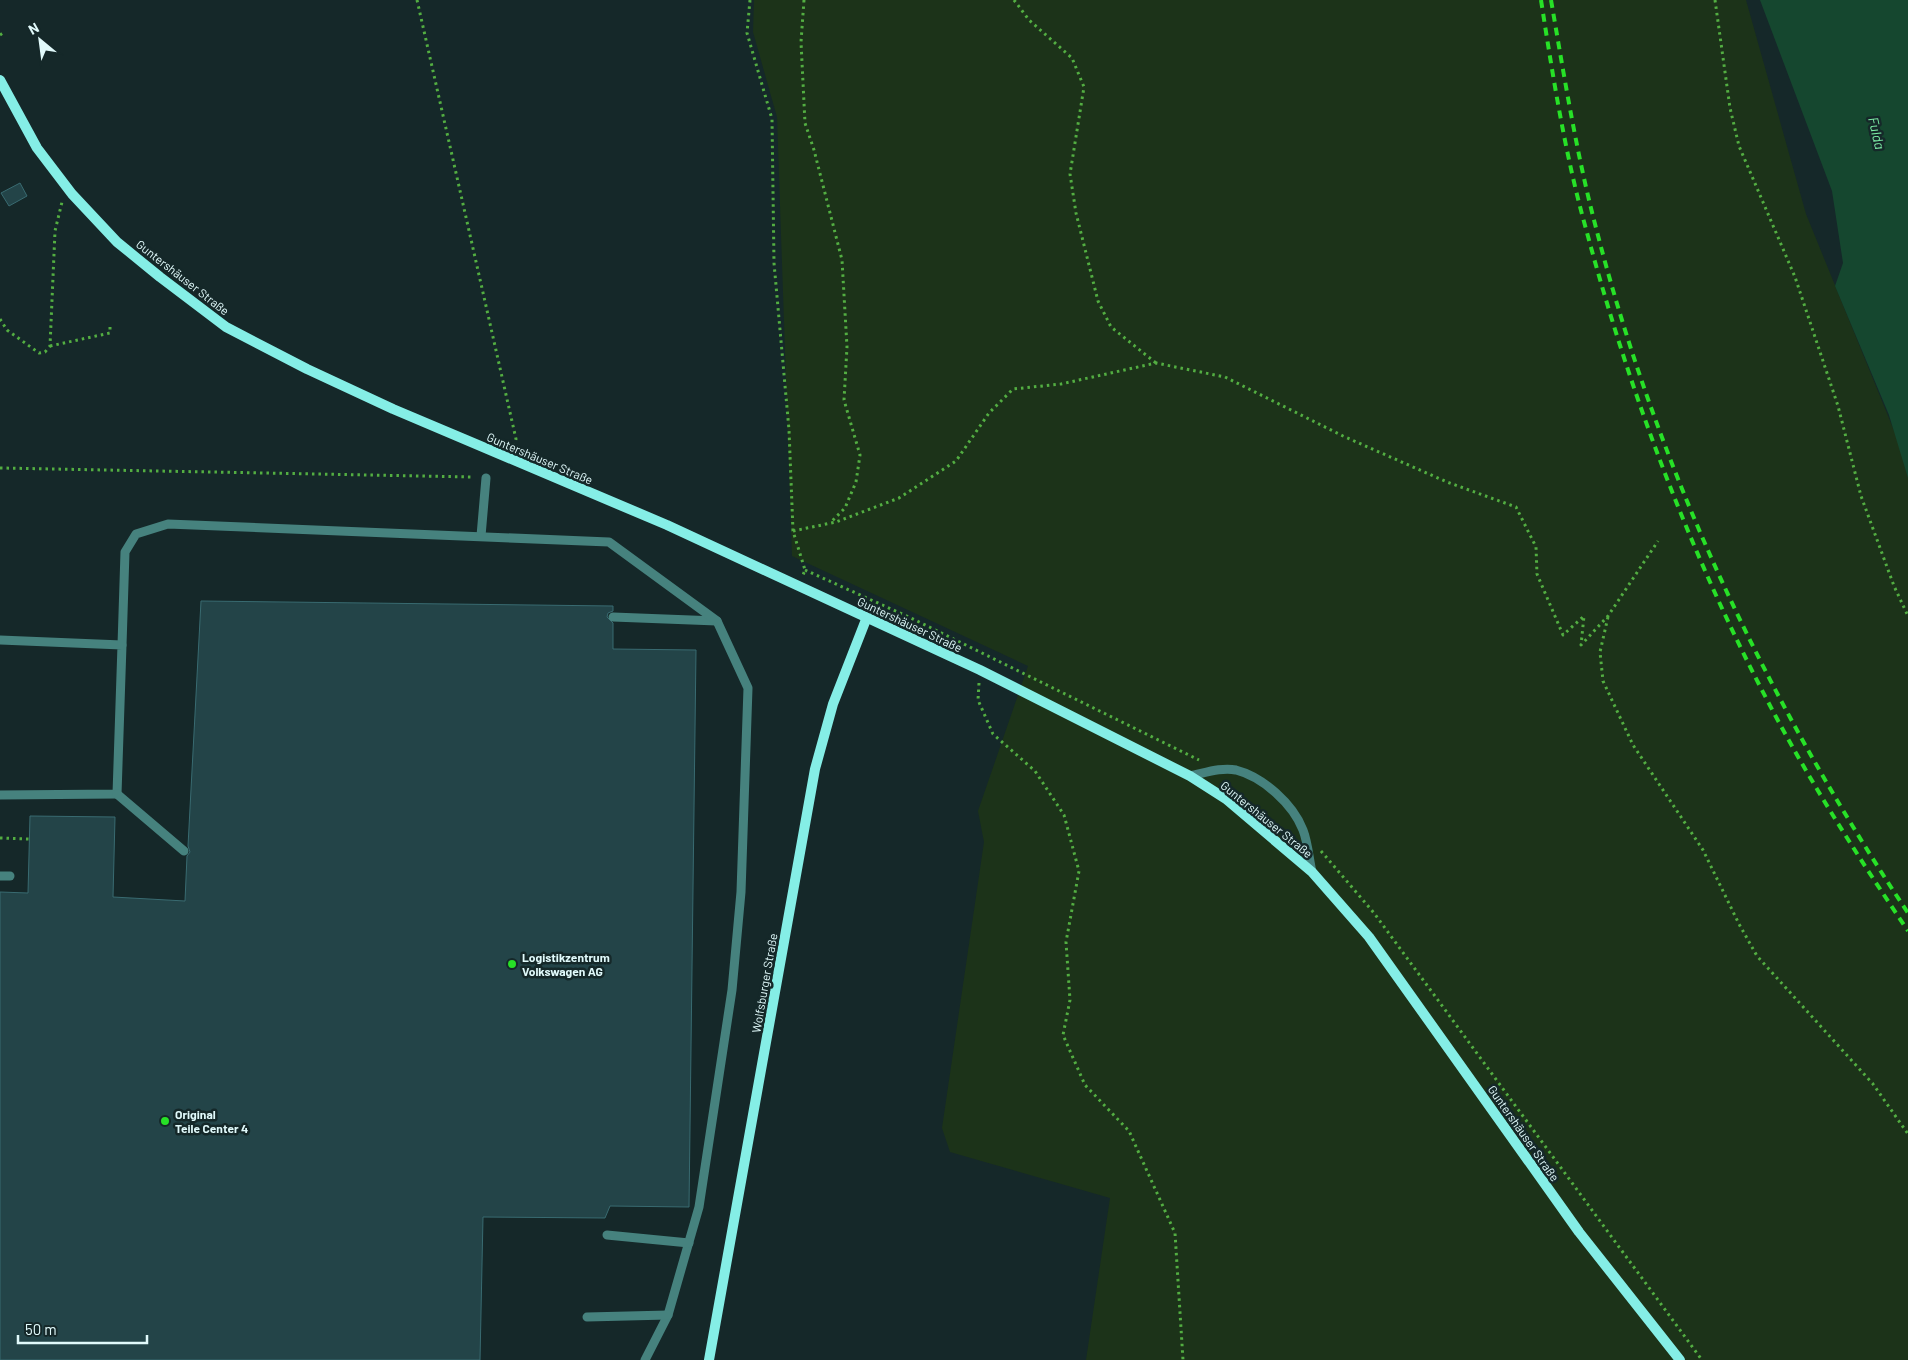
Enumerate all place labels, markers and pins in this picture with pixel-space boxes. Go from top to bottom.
place label: Logistikzentrum Volkswagen AG [522,950,610,978]
marker: Logistikzentrum Volkswagen AG [506,958,518,970]
place label: Original Teile Center 4 [175,1107,248,1135]
marker: Original Teile Center 4 [159,1115,171,1127]

